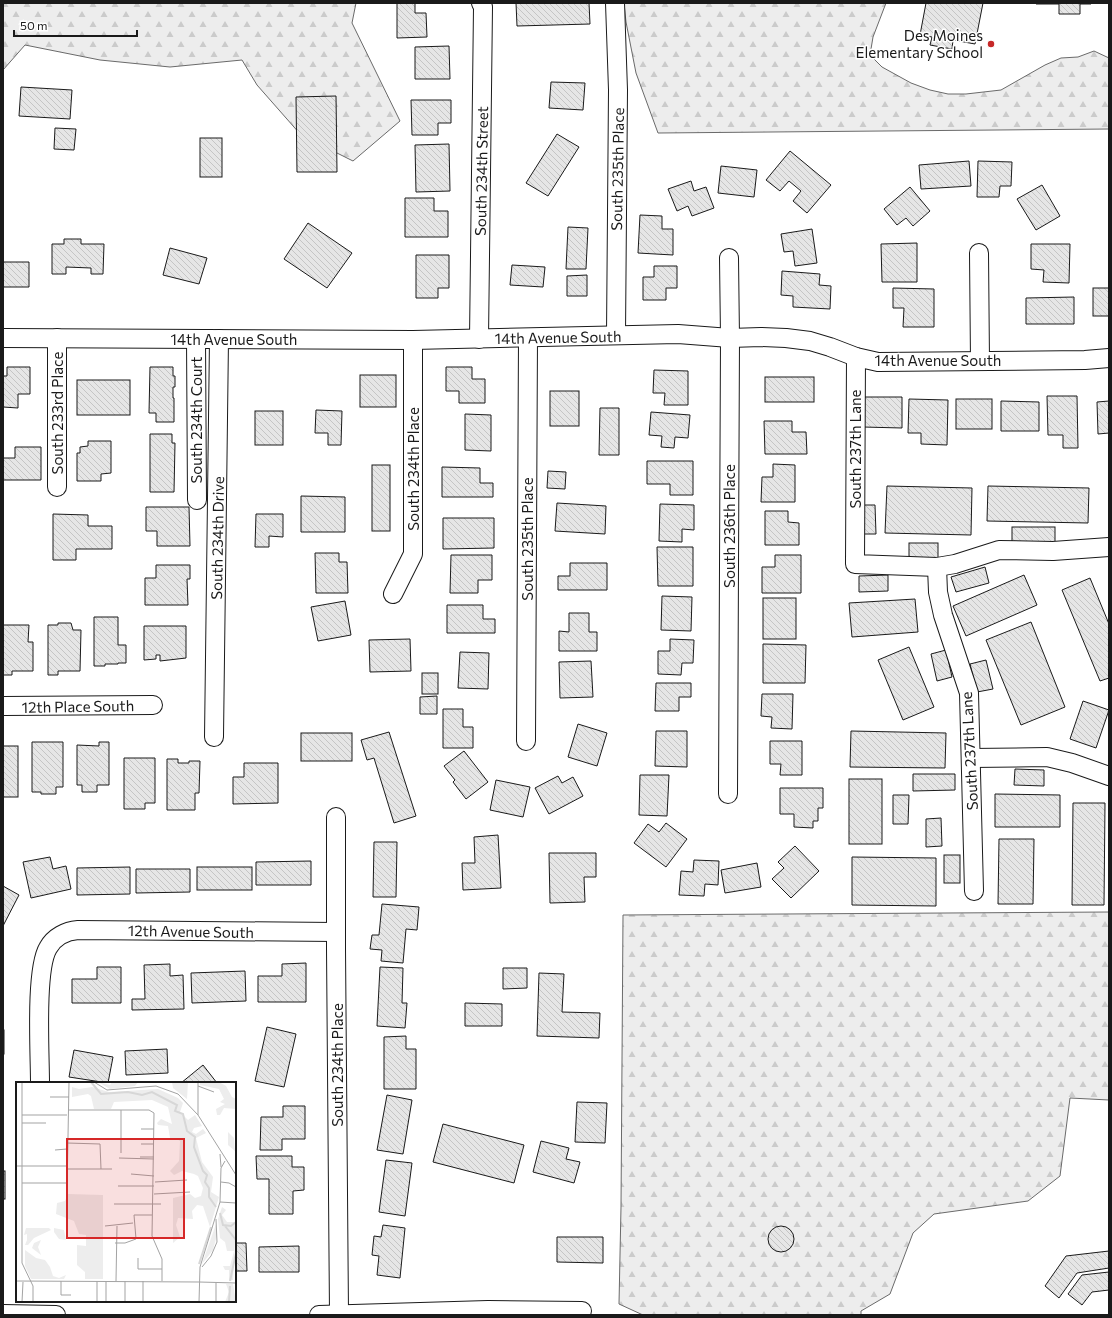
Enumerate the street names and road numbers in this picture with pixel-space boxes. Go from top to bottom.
street label: South 234th Street [471,106,491,236]
street label: South 235th Place [607,107,627,231]
street label: 14th Avenue South [494,327,622,347]
street label: 14th Avenue South [171,330,297,348]
street label: 14th Avenue South [875,351,1001,369]
street label: South 233rd Place [48,352,66,474]
street label: South 234th Court [187,356,205,484]
street label: South 237th Lane [846,389,864,509]
street label: South 234th Place [404,407,422,531]
street label: South 236th Place [720,464,738,588]
street label: South 234th Drive [207,476,227,600]
street label: South 235th Place [518,477,536,601]
street label: South 237th Lane [957,691,981,811]
street label: 12th Place South [22,696,134,716]
street label: 12th Avenue South [128,921,254,941]
street label: South 234th Place [328,1003,346,1127]

